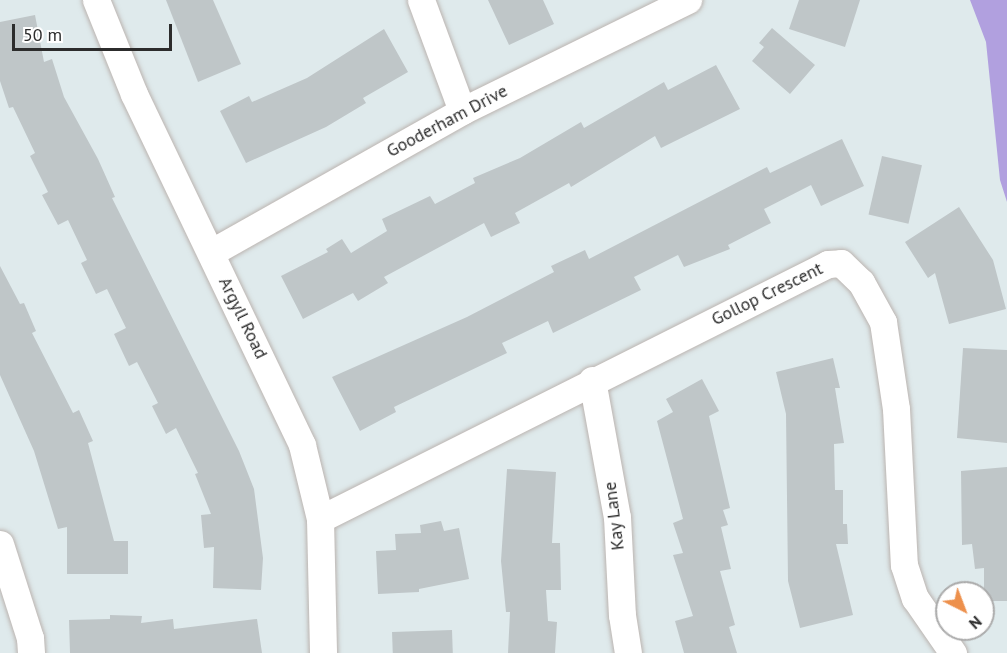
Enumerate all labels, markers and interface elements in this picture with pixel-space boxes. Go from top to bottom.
scale bar [15,12,176,50]
text: 50 m [23,23,62,46]
street label: Gooderham Drive [383,80,511,162]
street label: Gollop Crescent [708,258,826,330]
street label: Argyll Road [214,274,272,362]
street label: Kay Lane [599,480,629,552]
north arrow [935,581,995,641]
text: N [965,612,986,634]

